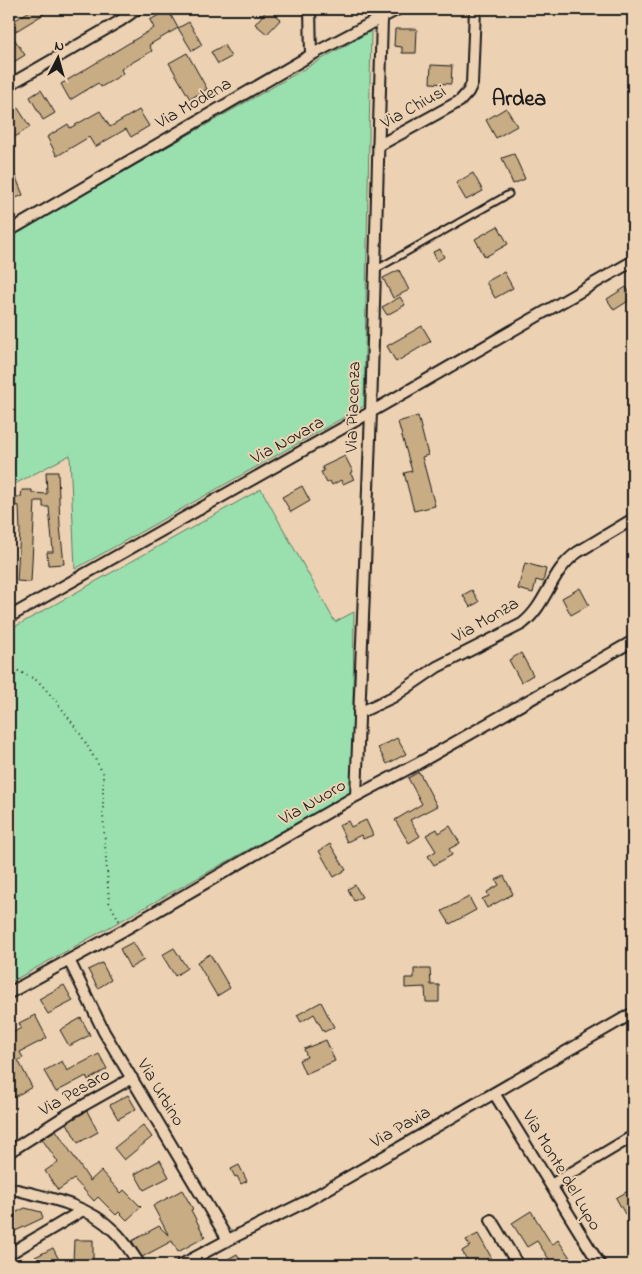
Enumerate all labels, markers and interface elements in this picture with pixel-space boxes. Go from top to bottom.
north arrow [32,32,82,82]
text: N [53,36,65,57]
street label: Via Modena [150,72,237,137]
street label: Via Chiusi [376,79,451,137]
district label: Ardea [492,84,546,116]
street label: Via Piacenza [339,361,369,454]
street label: Via Novara [246,410,329,472]
street label: Via Monza [447,591,524,651]
street label: Via Nuoro [274,773,351,833]
street label: Via Urbino [129,1053,190,1132]
street label: Via Pesaro [34,1062,115,1124]
street label: Via Pavia [365,1100,436,1156]
street label: Via Monte del Lupo [514,1105,607,1236]

